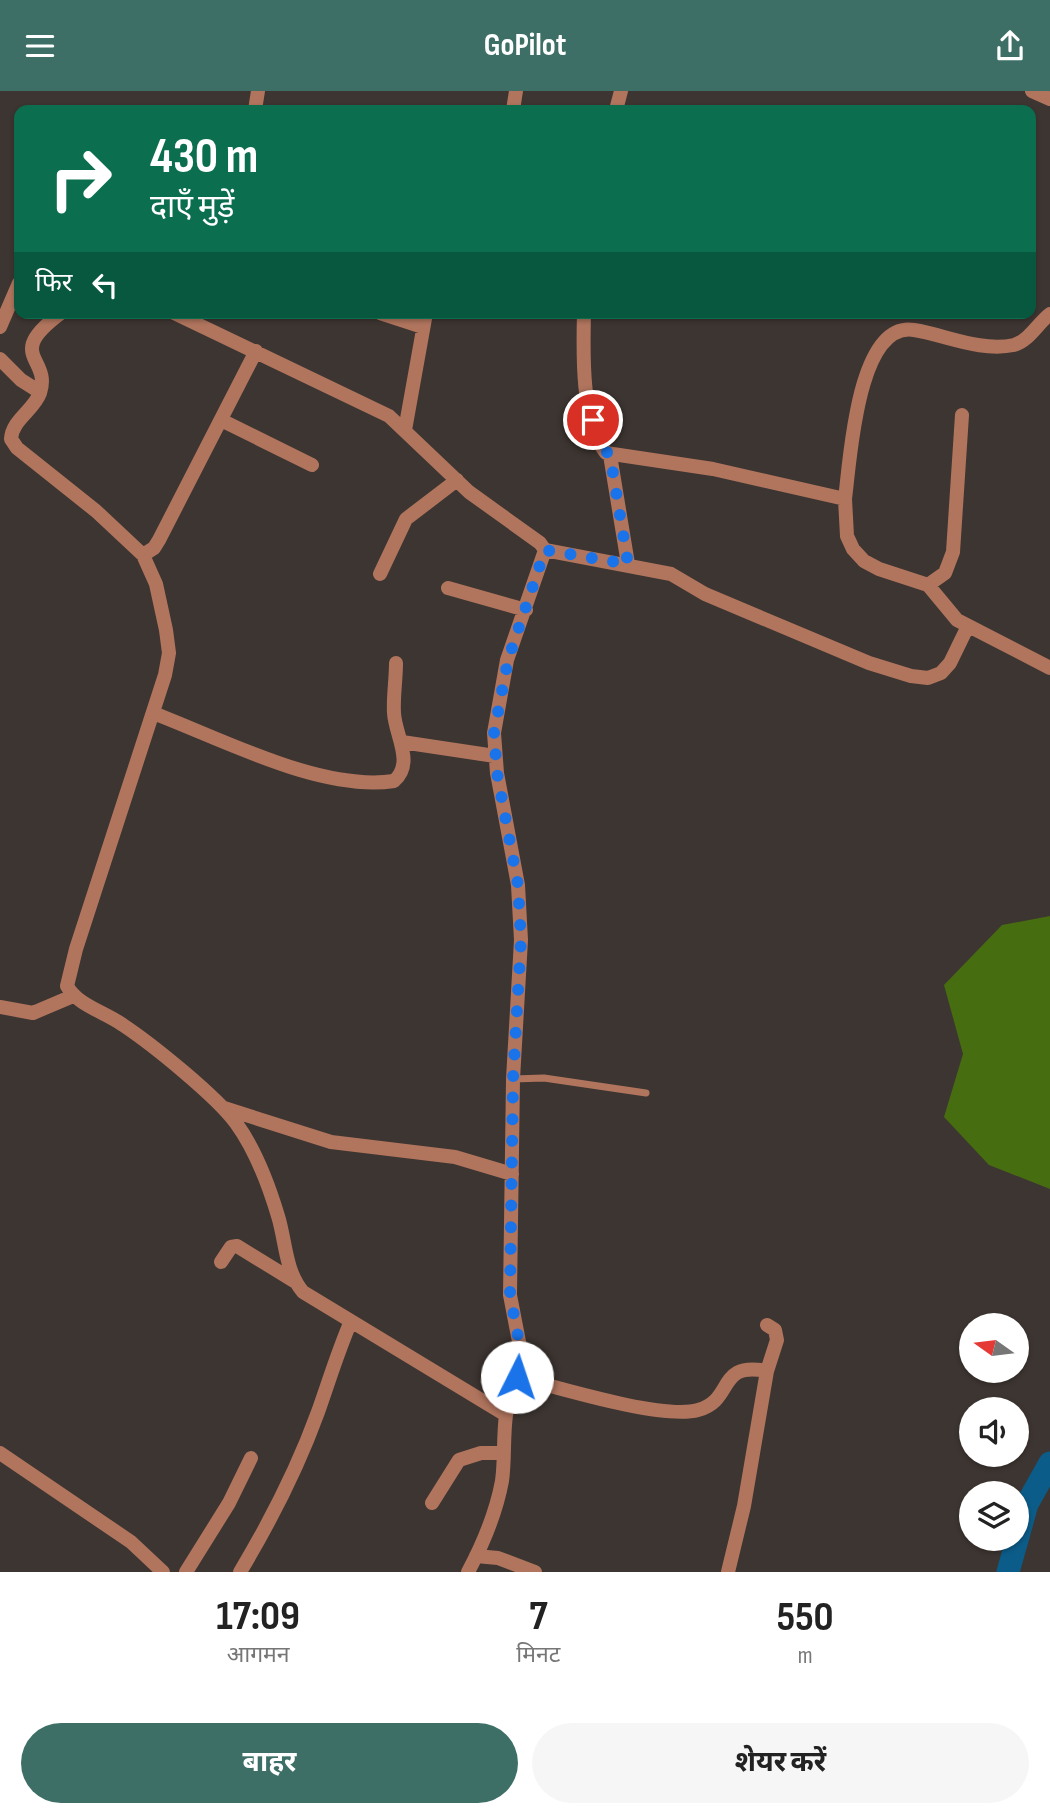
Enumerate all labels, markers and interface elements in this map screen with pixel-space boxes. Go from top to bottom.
text: GoPilot [484,26,566,65]
icon: menu [21,27,59,65]
icon: share [991,27,1029,65]
text: 430 m [150,128,258,187]
icon: right [35,133,126,224]
text: दाएँ मुड़ें [150,188,234,227]
icon: left [86,266,124,304]
text: फिर [35,268,72,299]
pin [563,390,623,450]
icon: arrive [574,401,612,439]
north arrow [959,1313,1029,1383]
map controls [959,1313,1029,1551]
position arrow [480,1340,554,1414]
button: sound [959,1397,1029,1467]
button: layers [959,1481,1029,1551]
text: 17:09 [216,1591,300,1642]
text: 7 [529,1591,548,1642]
text: 550 [777,1592,834,1643]
text: आगमन [227,1641,290,1669]
text: मिनट [516,1641,560,1669]
text: m [798,1642,813,1670]
button: बाहर [21,1723,518,1803]
button: शेयर करें [532,1723,1029,1803]

